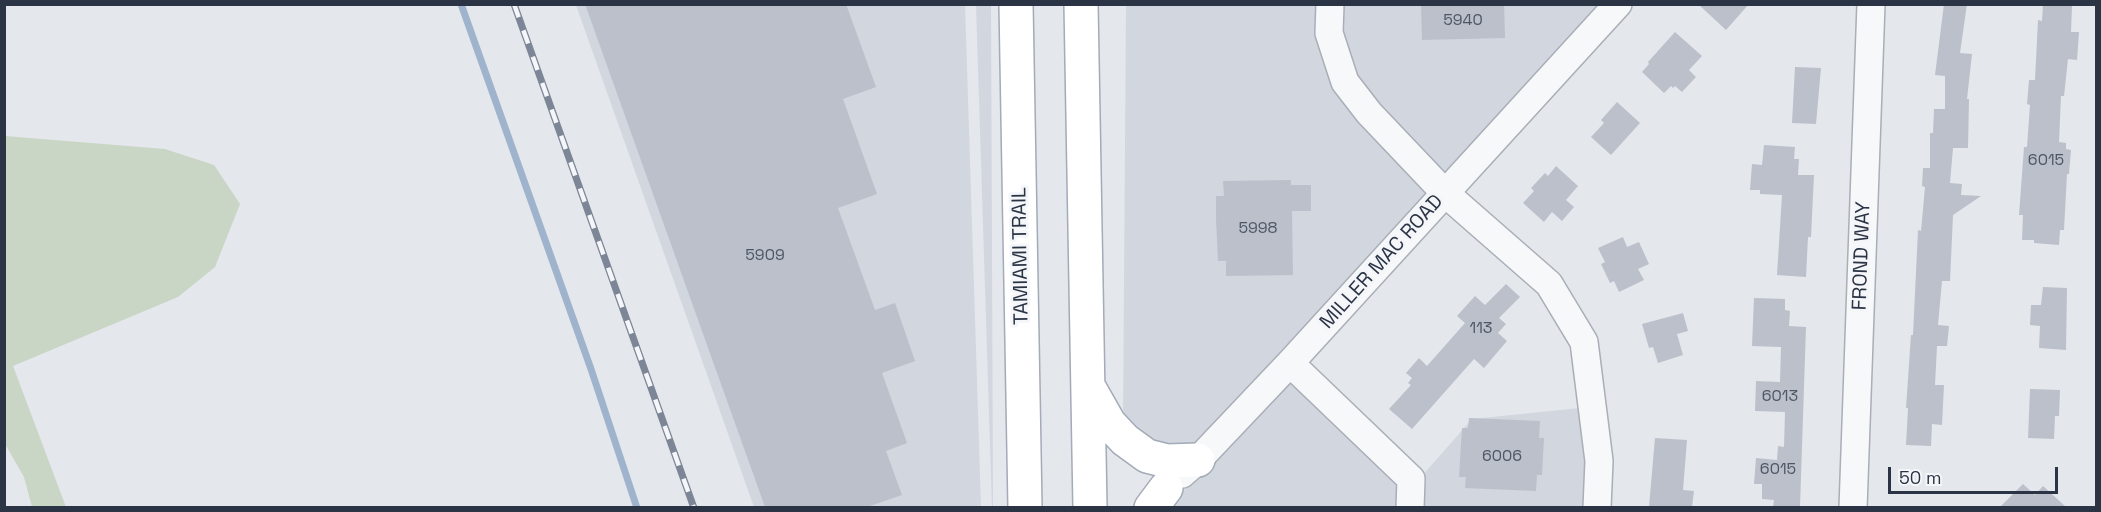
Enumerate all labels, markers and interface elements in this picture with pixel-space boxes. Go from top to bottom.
house number: 5940 [1443,11,1483,31]
house number: 6015 [2028,151,2064,171]
street label: TAMIAMI TRAIL [1008,187,1034,325]
street label: MILLER MAC ROAD [1315,190,1449,334]
street label: FROND WAY [1848,201,1876,311]
house number: 5998 [1238,219,1278,239]
house number: 5909 [745,246,785,266]
house number: 113 [1469,319,1493,339]
house number: 6013 [1762,387,1798,407]
house number: 6006 [1482,447,1522,467]
scale bar [1891,455,2060,493]
house number: 6015 [1760,460,1796,480]
text: 50 m [1899,466,1941,489]

